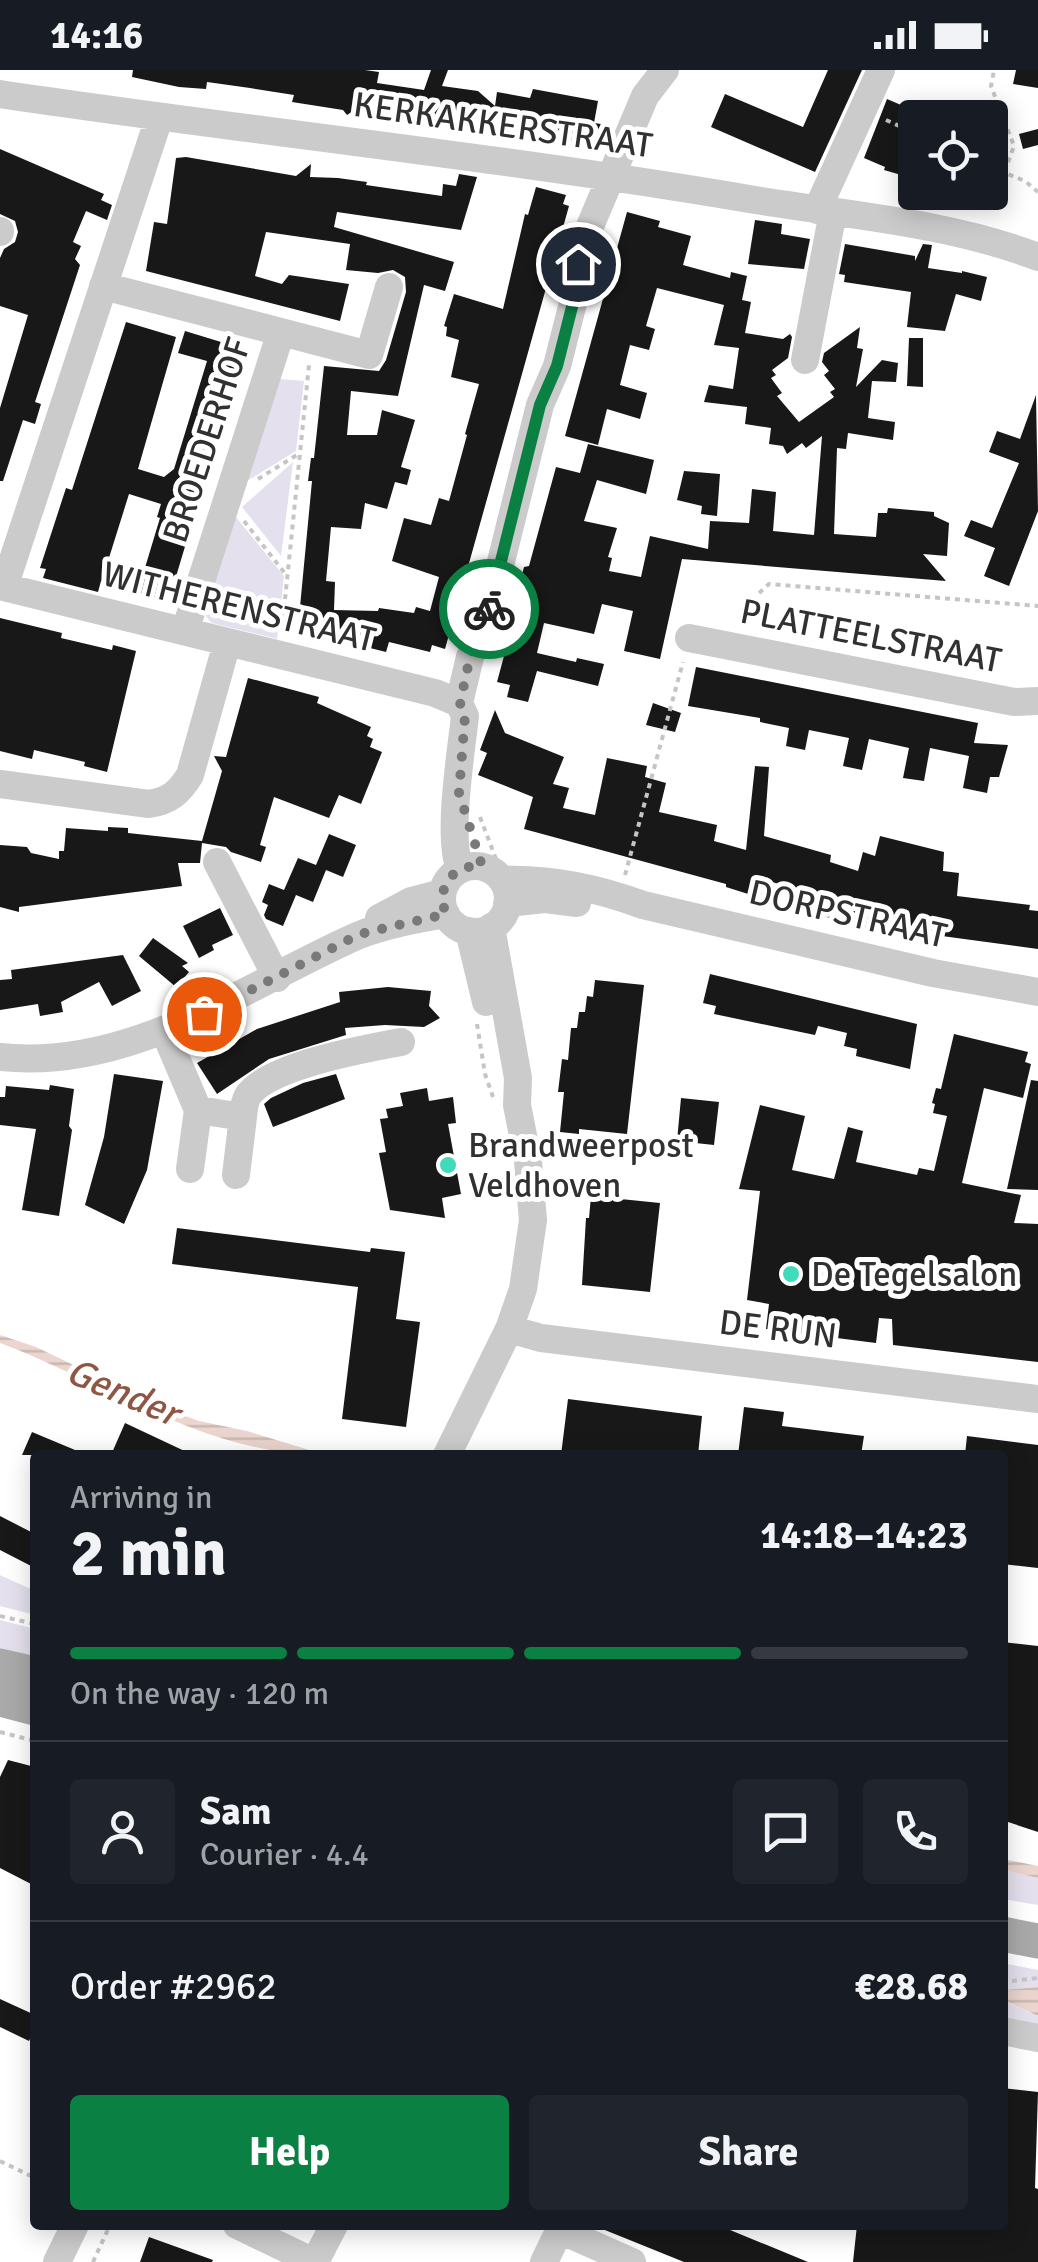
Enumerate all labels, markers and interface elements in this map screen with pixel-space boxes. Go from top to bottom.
text: 14:16 [50,12,143,59]
street label: KERKAKKERSTRAAT [351,83,655,167]
map controls [898,100,1008,210]
button: locate [898,100,1008,210]
pin [536,222,621,307]
icon: home [551,237,606,292]
street label: BROEDERHOF [154,332,260,548]
street label: WITHERENSTRAAT [98,552,380,662]
courier [439,559,539,659]
icon: bike [462,582,517,637]
street label: PLATTEELSTRAAT [737,590,1005,682]
street label: DORPSTRAAT [745,870,951,958]
pin [162,972,247,1057]
icon: bag [177,987,232,1042]
place label: Brandweerpost Veldhoven [468,1124,694,1207]
marker: Brandweerpost Veldhoven [437,1154,459,1176]
place label: De Tegelsalon [811,1253,1017,1296]
marker: De Tegelsalon [780,1263,802,1285]
street label: DE RUN [717,1300,839,1358]
water label: Gender [60,1347,191,1439]
text: Arriving in [70,1478,212,1517]
text: 14:18–14:23 [760,1512,968,1559]
text: 2 min [70,1514,227,1594]
text: On the way · 120 m [70,1674,329,1713]
button: person [70,1779,175,1884]
button: chat [733,1779,838,1884]
button: phone [863,1779,968,1884]
text: Sam [200,1788,271,1835]
text: Courier · 4.4 [200,1835,369,1874]
text: Order #2962 [70,1963,277,2010]
text: €28.68 [855,1963,968,2010]
button: Help [70,2095,509,2210]
button: Share [529,2095,968,2210]

